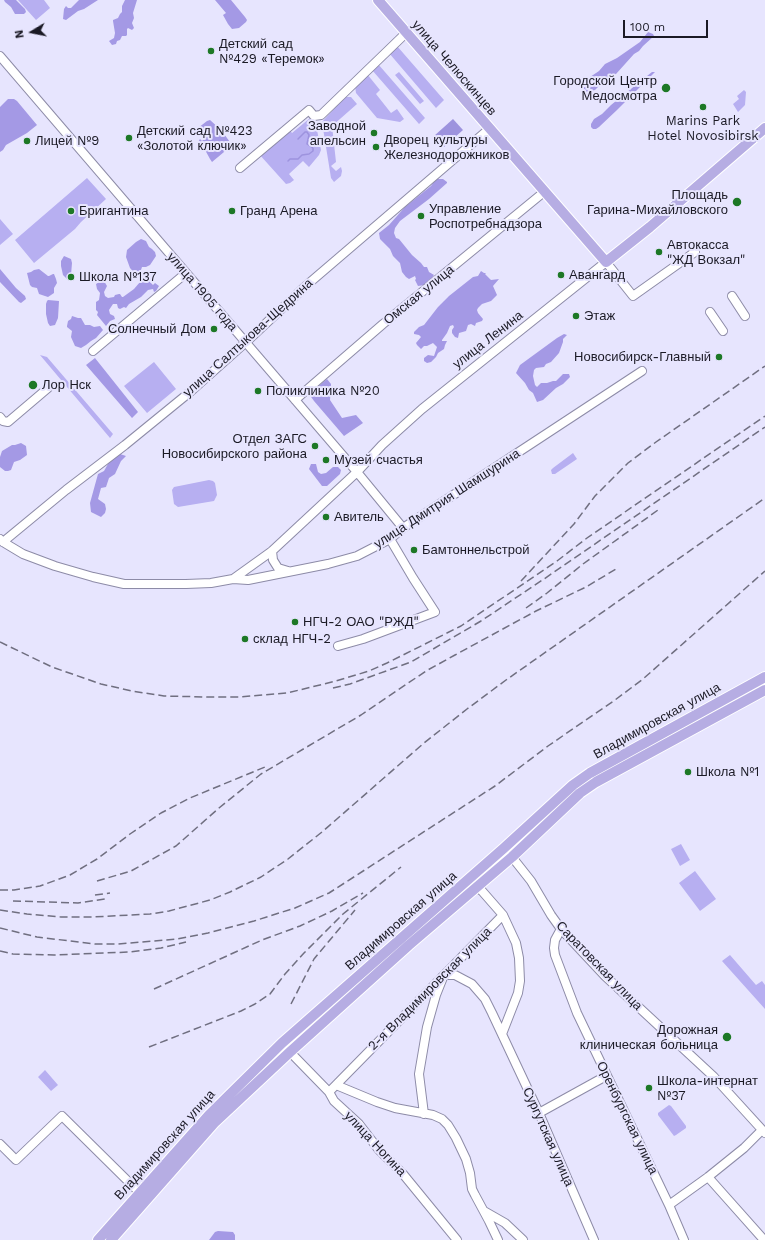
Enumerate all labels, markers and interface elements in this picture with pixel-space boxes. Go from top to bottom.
north arrow [12,12,52,52]
scale bar [625,12,710,38]
street label: улица Челюскинцев [408,17,500,119]
text: 100 m [630,20,665,34]
text: N [13,29,27,39]
place label: Детский сад №429 «Теремок» [219,36,325,67]
marker: Детский сад №429 «Теремок» [206,46,216,56]
place label: Городской Центр Медосмотра [553,73,657,104]
marker: Городской Центр Медосмотра [660,82,672,94]
marker: Marins Park Hotel Novosibirsk [698,102,708,112]
place label: Marins Park Hotel Novosibirsk [647,113,759,144]
place label: Заводной апельсин [308,118,366,149]
place label: Детский сад №423 «Золотой ключик» [137,123,253,154]
marker: Заводной апельсин [369,128,379,138]
place label: Дворец культуры Железнодорожников [384,132,509,163]
place label: Лицей №9 [35,133,99,149]
marker: Детский сад №423 «Золотой ключик» [124,133,134,143]
marker: Лицей №9 [22,136,32,146]
marker: Дворец культуры Железнодорожников [371,142,381,152]
place label: Площадь Гарина-Михайловского [587,187,728,218]
marker: Площадь Гарина-Михайловского [731,196,743,208]
place label: Управление Роспотребнадзора [429,201,542,232]
place label: Бригантина [79,203,149,219]
place label: Гранд Арена [240,203,318,219]
marker: Бригантина [66,206,76,216]
marker: Гранд Арена [227,206,237,216]
marker: Управление Роспотребнадзора [416,211,426,221]
place label: Автокасса "ЖД Вокзал" [667,237,745,268]
marker: Автокасса "ЖД Вокзал" [654,247,664,257]
street label: улица 1905 года [163,249,241,335]
street label: Омская улица [381,262,457,328]
place label: Авангард [569,267,625,283]
place label: Школа №137 [79,269,157,285]
marker: Авангард [556,270,566,280]
marker: Школа №137 [66,272,76,282]
street label: улица Салтыкова-Щедрина [180,276,316,400]
street label: улица Ленина [450,308,526,372]
place label: Этаж [584,308,615,324]
marker: Этаж [571,311,581,321]
place label: Солнечный Дом [108,321,206,337]
marker: Солнечный Дом [209,324,219,334]
place label: Новосибирск-Главный [574,349,711,365]
marker: Новосибирск-Главный [714,352,724,362]
place label: Лор Нск [42,377,91,393]
marker: Лор Нск [27,379,39,391]
place label: Поликлиника №20 [266,383,380,399]
marker: Поликлиника №20 [253,386,263,396]
place label: Отдел ЗАГС Новосибирского района [162,431,307,462]
marker: Отдел ЗАГС Новосибирского района [310,441,320,451]
street label: улица Дмитрия Шамшурина [371,446,523,552]
place label: Музей счастья [334,452,423,468]
marker: Музей счастья [321,455,331,465]
place label: Авитель [334,509,384,525]
marker: Авитель [321,512,331,522]
place label: Бамтоннельстрой [422,542,529,558]
marker: Бамтоннельстрой [409,545,419,555]
place label: НГЧ-2 ОАО "РЖД" [303,614,419,630]
marker: НГЧ-2 ОАО "РЖД" [290,617,300,627]
place label: склад НГЧ-2 [253,631,331,647]
marker: склад НГЧ-2 [240,634,250,644]
street label: Владимировская улица [591,680,723,762]
place label: Школа №1 [696,764,759,780]
marker: Школа №1 [683,767,693,777]
street label: Владимировская улица [342,868,460,974]
street label: Саратовская улица [553,918,645,1014]
street label: 2-я Владимировская улица [365,924,495,1054]
place label: Дорожная клиническая больница [580,1022,718,1053]
marker: Дорожная клиническая больница [721,1031,733,1043]
street label: Оренбургская улица [593,1059,661,1177]
place label: Школа-интернат №37 [657,1073,758,1104]
marker: Школа-интернат №37 [644,1083,654,1093]
street label: Сургутская улица [519,1085,577,1189]
street label: Владимировская улица [111,1087,219,1203]
street label: улица Ногина [341,1108,409,1180]

